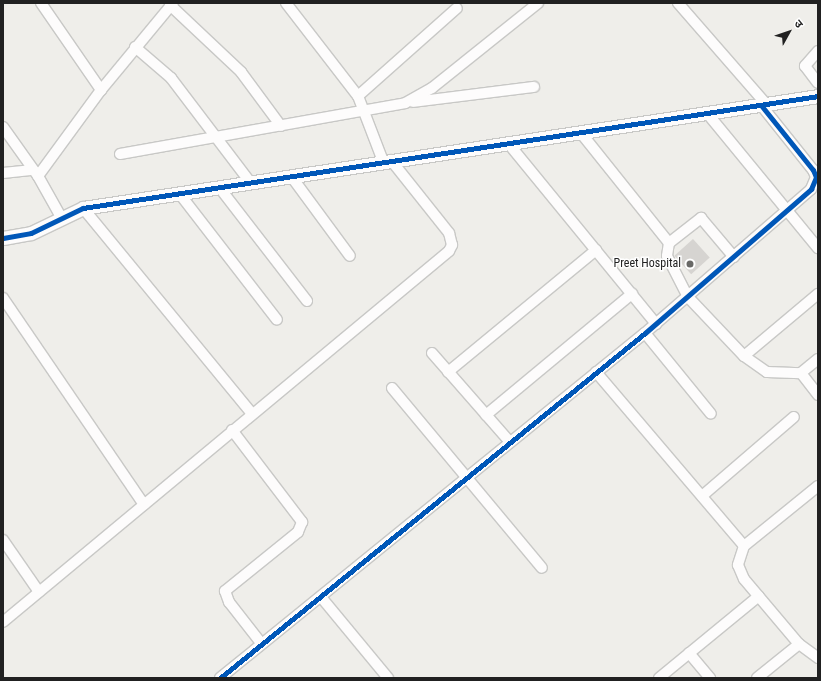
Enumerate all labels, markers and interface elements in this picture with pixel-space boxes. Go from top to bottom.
north arrow [769,12,809,52]
text: उ [792,17,806,31]
place label: Preet Hospital [614,257,681,271]
marker: Preet Hospital [684,258,696,270]

